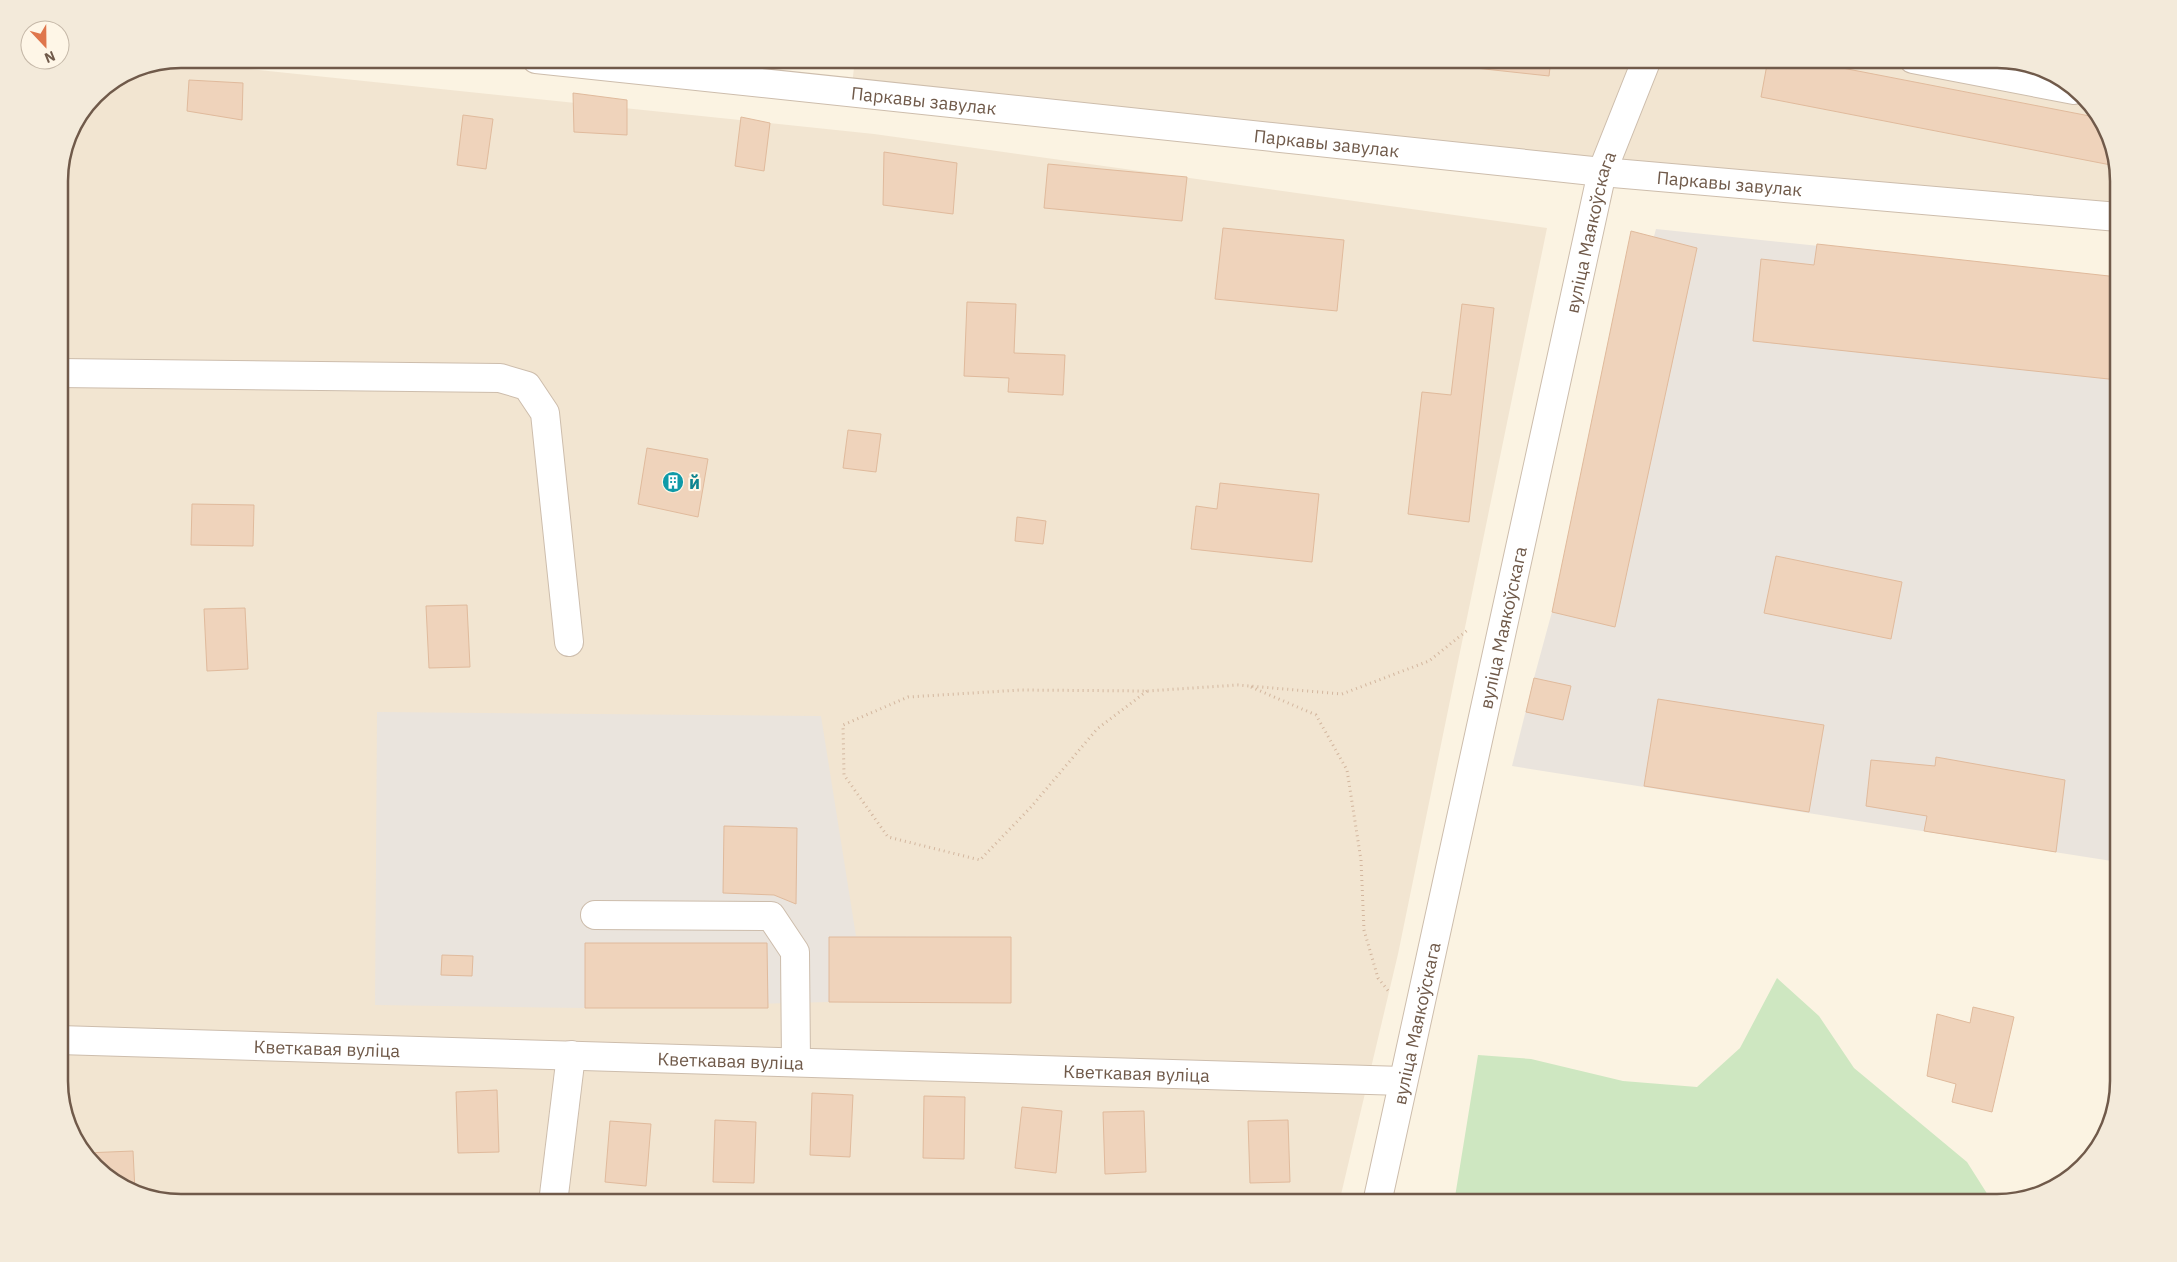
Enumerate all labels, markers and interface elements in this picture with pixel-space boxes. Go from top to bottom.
north arrow [20,20,70,70]
text: N [42,47,58,67]
street label: Паркавы завулак [850,81,998,119]
street label: Паркавы завулак [1253,124,1401,162]
street label: вуліца Маякоўскага [1560,147,1621,315]
street label: Паркавы завулак [1656,165,1803,201]
building icon: й [661,470,685,494]
place label: й [689,471,700,494]
street label: вуліца Маякоўскага [1474,544,1532,711]
street label: вуліца Маякоўскага [1387,939,1445,1107]
street label: Кветкавая вуліца [253,1034,401,1062]
street label: Кветкавая вуліца [657,1047,805,1074]
street label: Кветкавая вуліца [1063,1059,1210,1087]

